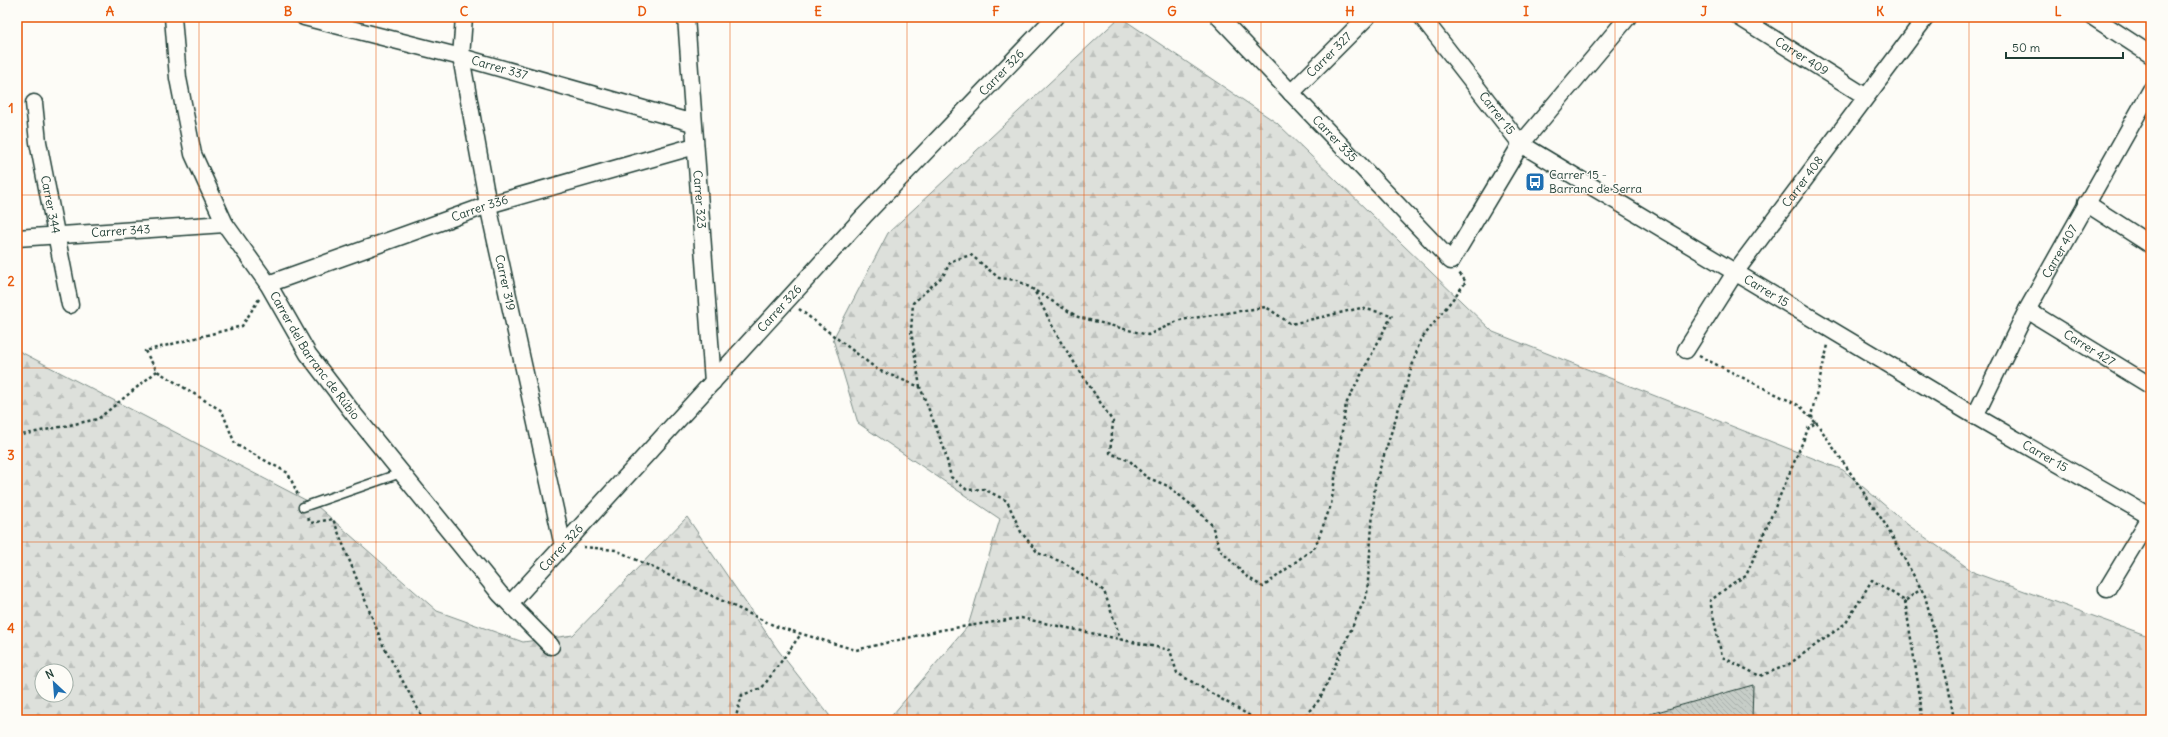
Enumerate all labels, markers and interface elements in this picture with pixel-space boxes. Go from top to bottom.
text: A [106,3,115,20]
text: B [284,3,293,20]
text: C [460,3,469,20]
text: D [637,3,647,20]
text: E [814,3,822,20]
text: F [992,3,1000,20]
text: G [1167,3,1177,20]
text: H [1345,3,1355,20]
text: I [1523,3,1529,20]
text: J [1701,3,1708,20]
text: K [1876,3,1885,20]
text: L [2054,3,2062,20]
street label: Carrer 327 [1303,29,1355,80]
street label: Carrer 409 [1773,34,1831,78]
scale bar [2006,34,2123,60]
text: 50 m [2012,40,2041,55]
street label: Carrer 326 [976,46,1027,99]
street label: Carrer 337 [470,52,530,83]
street label: Carrer 15 [1476,89,1519,137]
text: 1 [8,100,14,117]
street label: Carrer 335 [1309,112,1361,165]
street label: Carrer 408 [1778,153,1826,210]
place label: Carrer 15 - Barranc de Serra [1549,167,1642,196]
street label: Carrer 323 [690,170,710,229]
bus stop icon: Carrer 15 - Barranc de Serra [1524,171,1546,193]
street label: Carrer 344 [38,174,64,235]
street label: Carrer 336 [449,192,510,225]
street label: Carrer 343 [91,221,151,240]
street label: Carrer 407 [2038,222,2080,281]
street label: Carrer 319 [492,253,519,312]
street label: Carrer 15 [1741,271,1792,310]
text: 2 [7,273,15,290]
street label: Carrer 326 [754,281,805,335]
street label: Carrer del Barranc de Rúbio [267,289,363,423]
street label: Carrer 427 [2061,326,2118,369]
street label: Carrer 15 [2020,437,2071,475]
text: 3 [7,447,15,464]
street label: Carrer 326 [536,521,586,574]
text: 4 [7,620,15,637]
north arrow [34,663,74,703]
text: N [43,666,56,682]

